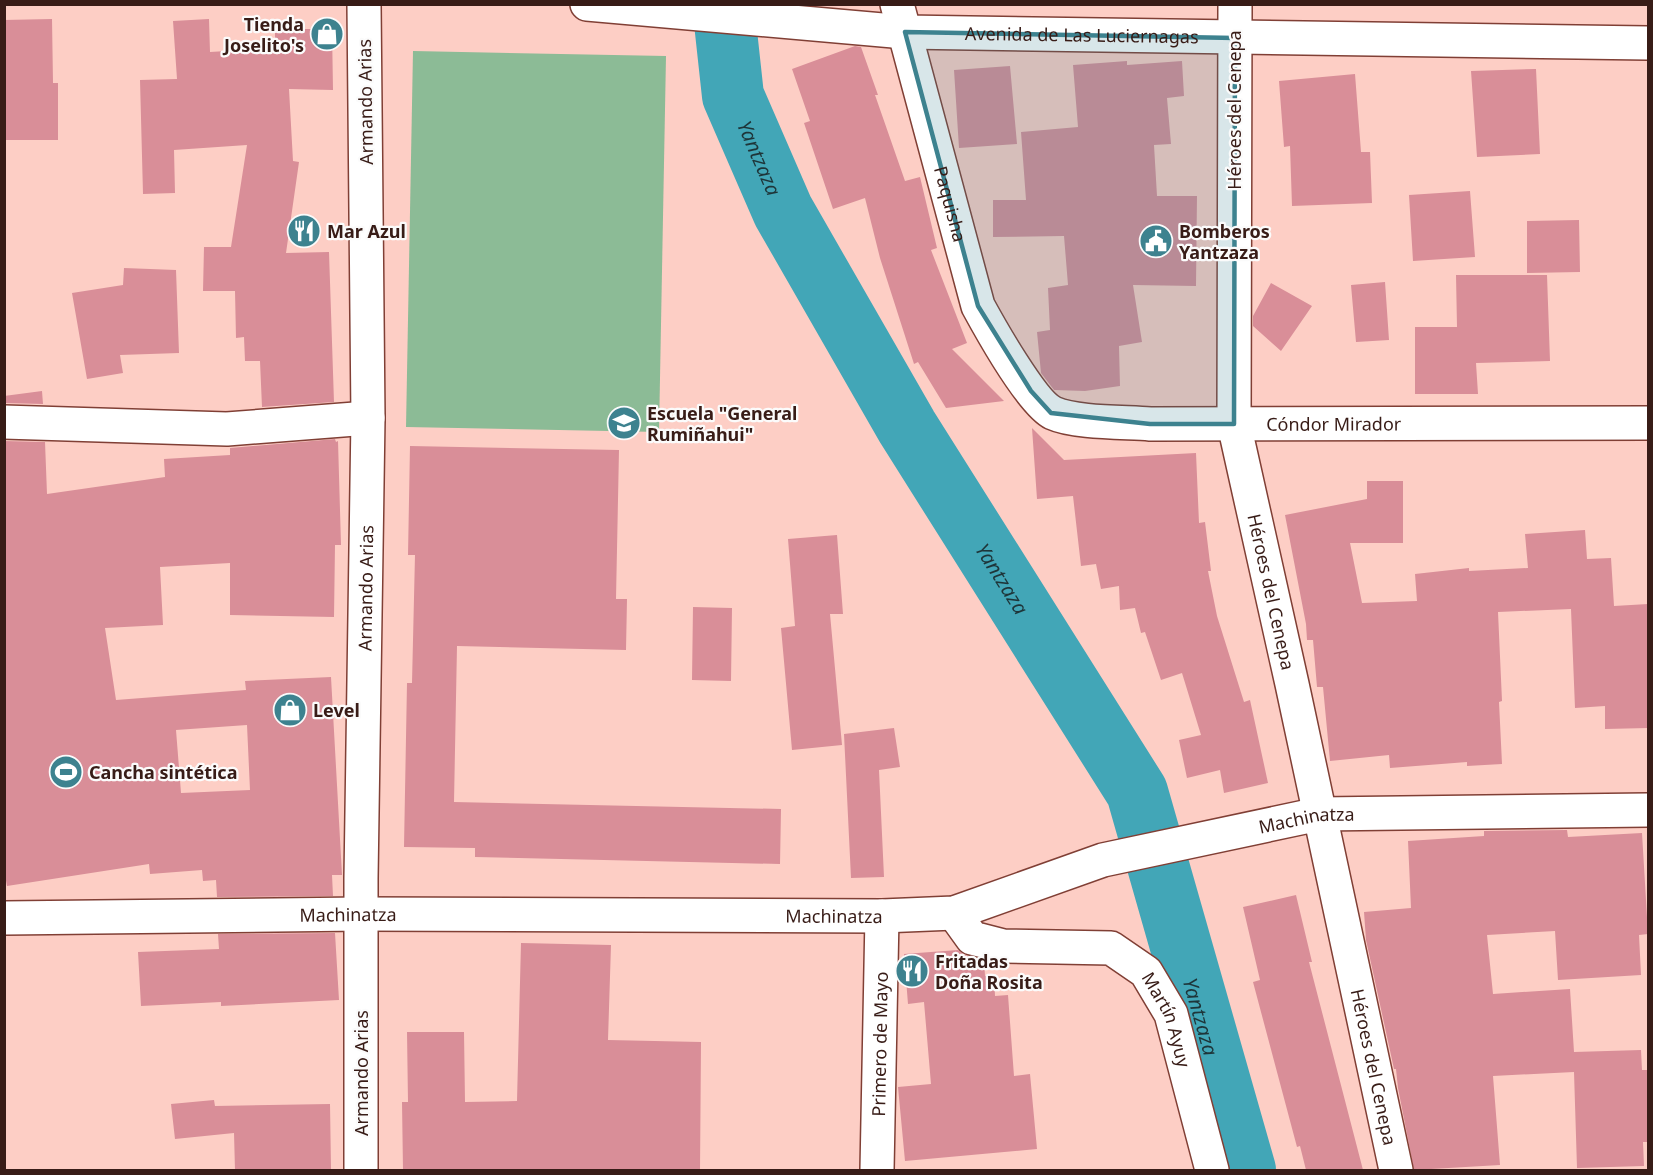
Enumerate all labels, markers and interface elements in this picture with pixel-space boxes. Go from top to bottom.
place label: Tienda Joselito's [222,12,304,57]
shop icon: Tienda Joselito's [309,16,345,52]
street label: Avenida de Las Luciernagas [965,21,1199,48]
street label: Héroes del Cenepa [1222,30,1246,190]
street label: Armando Arias [352,39,378,165]
water label: Yantzaza [732,116,788,200]
street label: Paquisha [929,163,972,245]
restaurant icon: Mar Azul [286,213,322,249]
place label: Mar Azul [327,219,406,243]
place label: Bomberos Yantzaza [1179,219,1270,264]
public building icon: Bomberos Yantzaza [1138,223,1174,259]
place label: Escuela "General Rumiñahui" [647,401,797,446]
school or university icon: Escuela "General Rumiñahui" [606,405,642,441]
street label: Cóndor Mirador [1266,411,1402,436]
street label: Héroes del Cenepa [1242,511,1301,672]
street label: Armando Arias [352,525,378,651]
water label: Yantzaza [970,538,1035,619]
shop icon: Level [272,692,308,728]
place label: Level [313,698,360,722]
sports icon: Cancha sintética [48,754,84,790]
place label: Cancha sintética [89,760,237,784]
street label: Machinatza [1256,802,1355,839]
street label: Machinatza [299,902,397,927]
street label: Machinatza [785,904,883,928]
place label: Fritadas Doña Rosita [935,949,1043,994]
restaurant icon: Fritadas Doña Rosita [894,953,930,989]
street label: Martín Ayuy [1137,967,1197,1071]
street label: Primero de Mayo [866,971,893,1117]
water label: Yantzaza [1177,975,1225,1058]
street label: Héroes del Cenepa [1346,986,1402,1147]
street label: Armando Arias [349,1010,373,1136]

